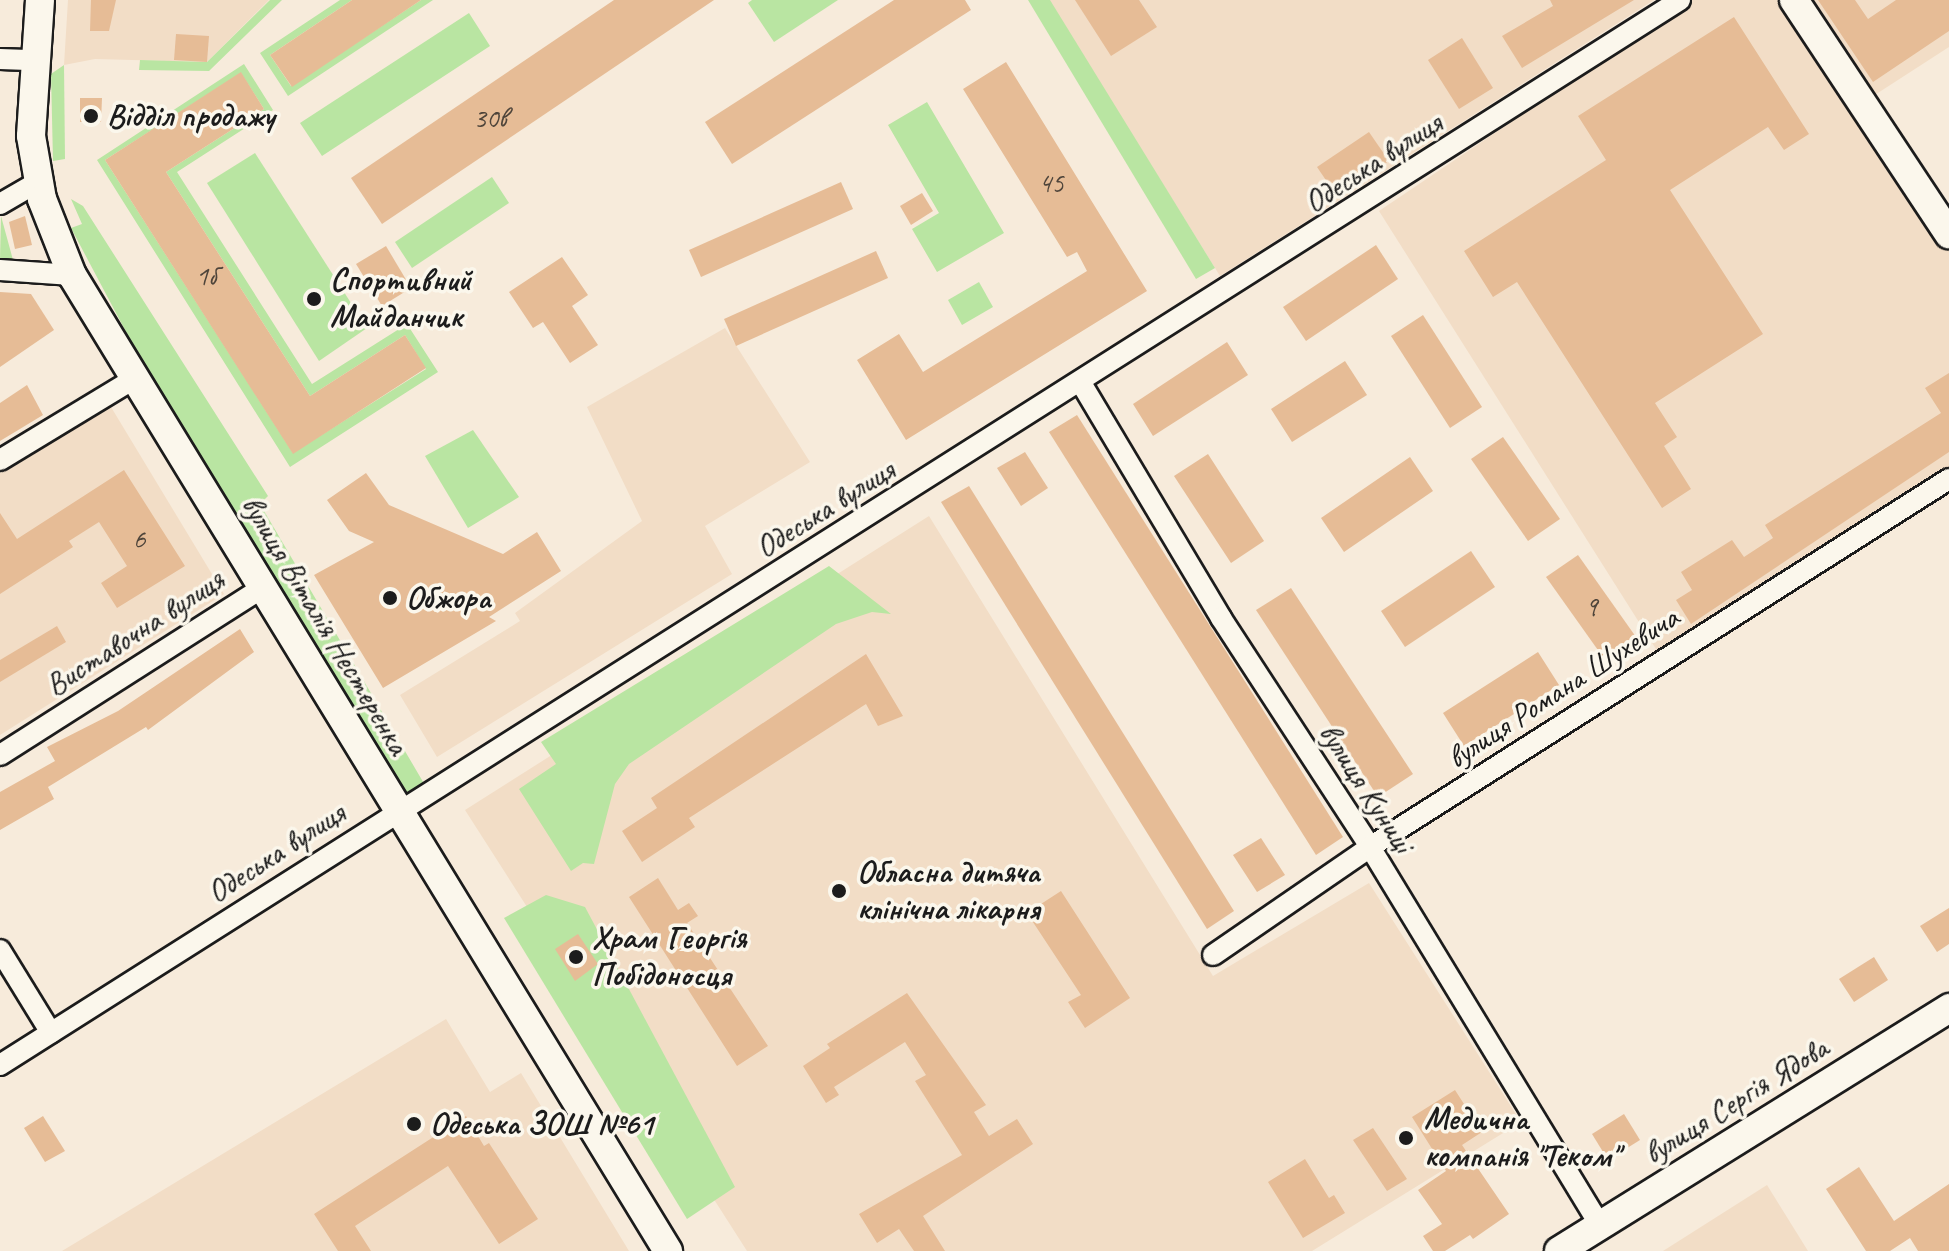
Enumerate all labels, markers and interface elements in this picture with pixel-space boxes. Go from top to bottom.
place label: Відділ продажу [107,97,273,135]
house number: 30в [473,101,507,135]
street label: Одеська вулиця [1296,104,1450,222]
marker: Відділ продажу [82,107,100,125]
house number: 45 [1038,166,1064,200]
house number: 1б [195,259,217,293]
place label: Спортивний Майданчик [330,262,471,337]
marker: Спортивний Майданчик [305,290,323,308]
street label: Одеська вулиця [747,451,903,567]
street label: вулиця Віталія Нестеренка [232,488,418,762]
house number: 6 [133,522,145,556]
street label: Виставочна вулиця [38,561,232,705]
place label: Обжора [406,579,491,617]
marker: Обжора [381,589,399,607]
house number: 9 [1585,590,1597,624]
street label: вулиця Романа Шухевича [1440,599,1686,777]
street label: вулиця Куниці [1310,716,1422,860]
street label: Одеська вулиця [199,794,353,912]
place label: Обласна дитяча клінічна лікарня [857,854,1041,929]
marker: Обласна дитяча клінічна лікарня [828,880,850,902]
place label: Храм Георгія Побідоносця [592,920,741,995]
marker: Храм Георгія Побідоносця [567,948,585,966]
street label: вулиця Сергія Ядова [1637,1029,1835,1173]
place label: Медична компанія "Теком" [1424,1101,1618,1176]
place label: Одеська ЗОШ №61 [430,1105,653,1143]
marker: Одеська ЗОШ №61 [405,1115,423,1133]
marker: Медична компанія "Теком" [1395,1127,1417,1149]

